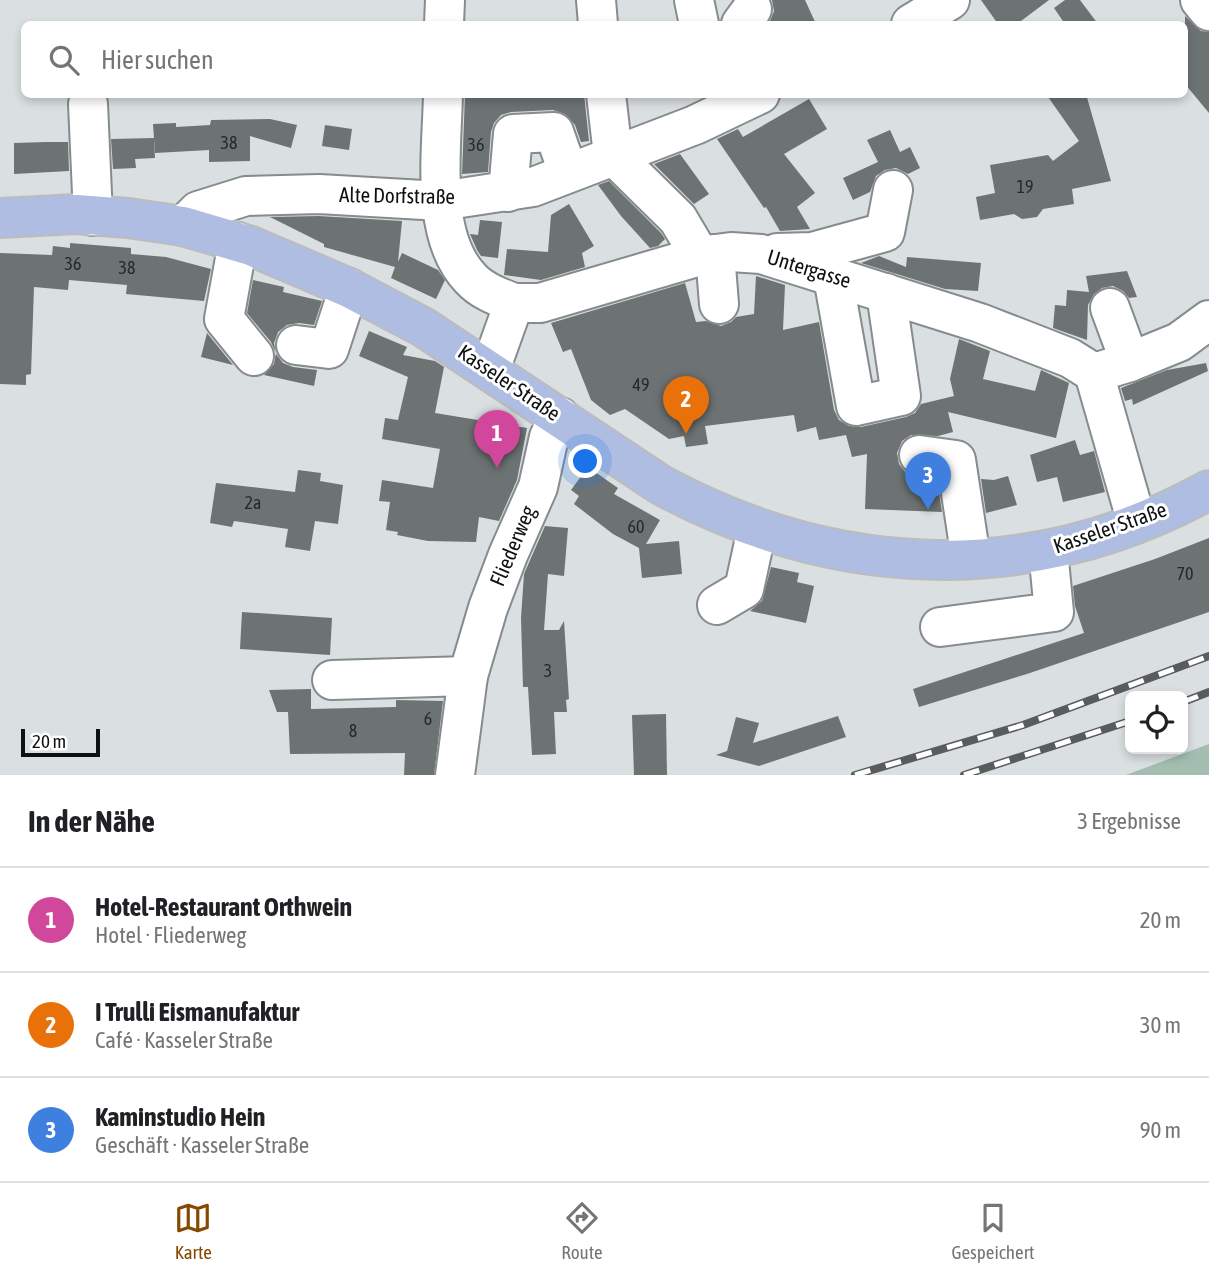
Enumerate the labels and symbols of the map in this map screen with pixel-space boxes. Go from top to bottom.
house number: 38 [221,132,237,153]
house number: 36 [468,134,484,155]
house number: 19 [1017,176,1033,197]
street label: Alte Dorfstraße [339,182,455,208]
street label: Untergasse [765,244,854,292]
house number: 36 [65,253,81,274]
house number: 38 [119,257,135,278]
street label: Kasseler Straße [454,339,565,425]
house number: 49 [633,374,649,395]
pin: 2 [663,376,709,434]
pin: 1 [474,410,520,468]
your location [568,444,602,478]
pin: 3 [905,452,951,510]
house number: 2a [245,492,261,513]
street label: Kasseler Straße [1050,497,1169,558]
street label: Fliederweg [484,502,540,589]
house number: 60 [628,516,644,537]
house number: 70 [1177,563,1193,584]
house number: 3 [544,660,552,681]
house number: 6 [424,708,432,729]
house number: 8 [349,720,357,741]
scale bar [21,726,100,758]

